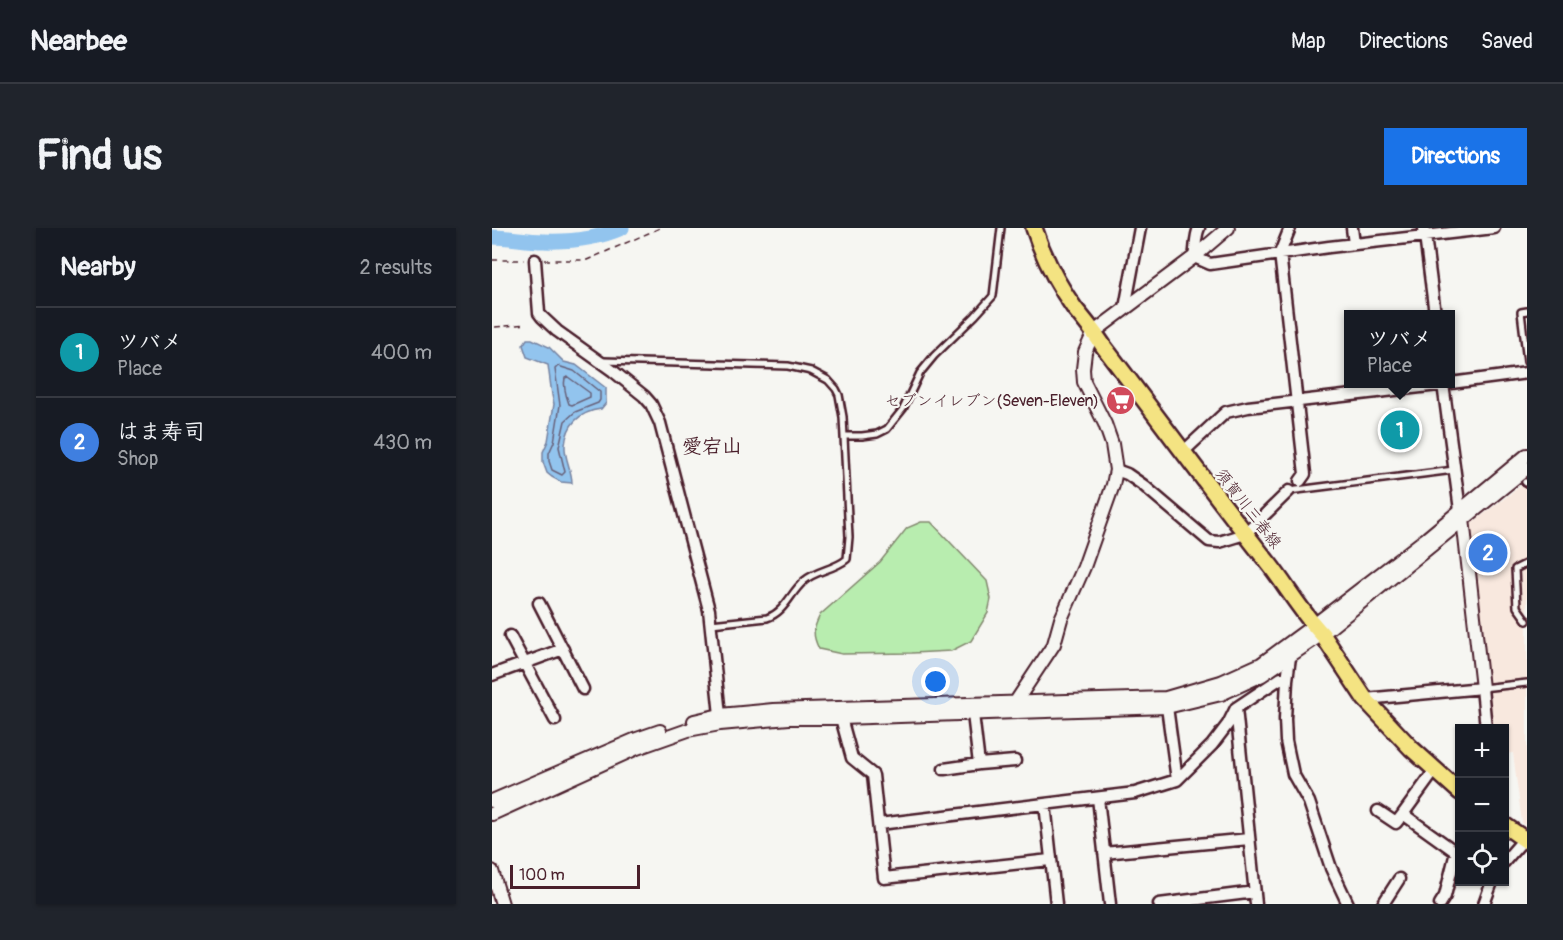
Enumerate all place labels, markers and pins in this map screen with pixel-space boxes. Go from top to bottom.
supermarket icon: セブンイレブン(Seven-Eleven) [1104,384,1136,416]
place label: セブンイレブン(Seven-Eleven) [885,391,1099,411]
pin: 1 [1380,408,1420,452]
pin: 2 [1468,530,1508,576]

